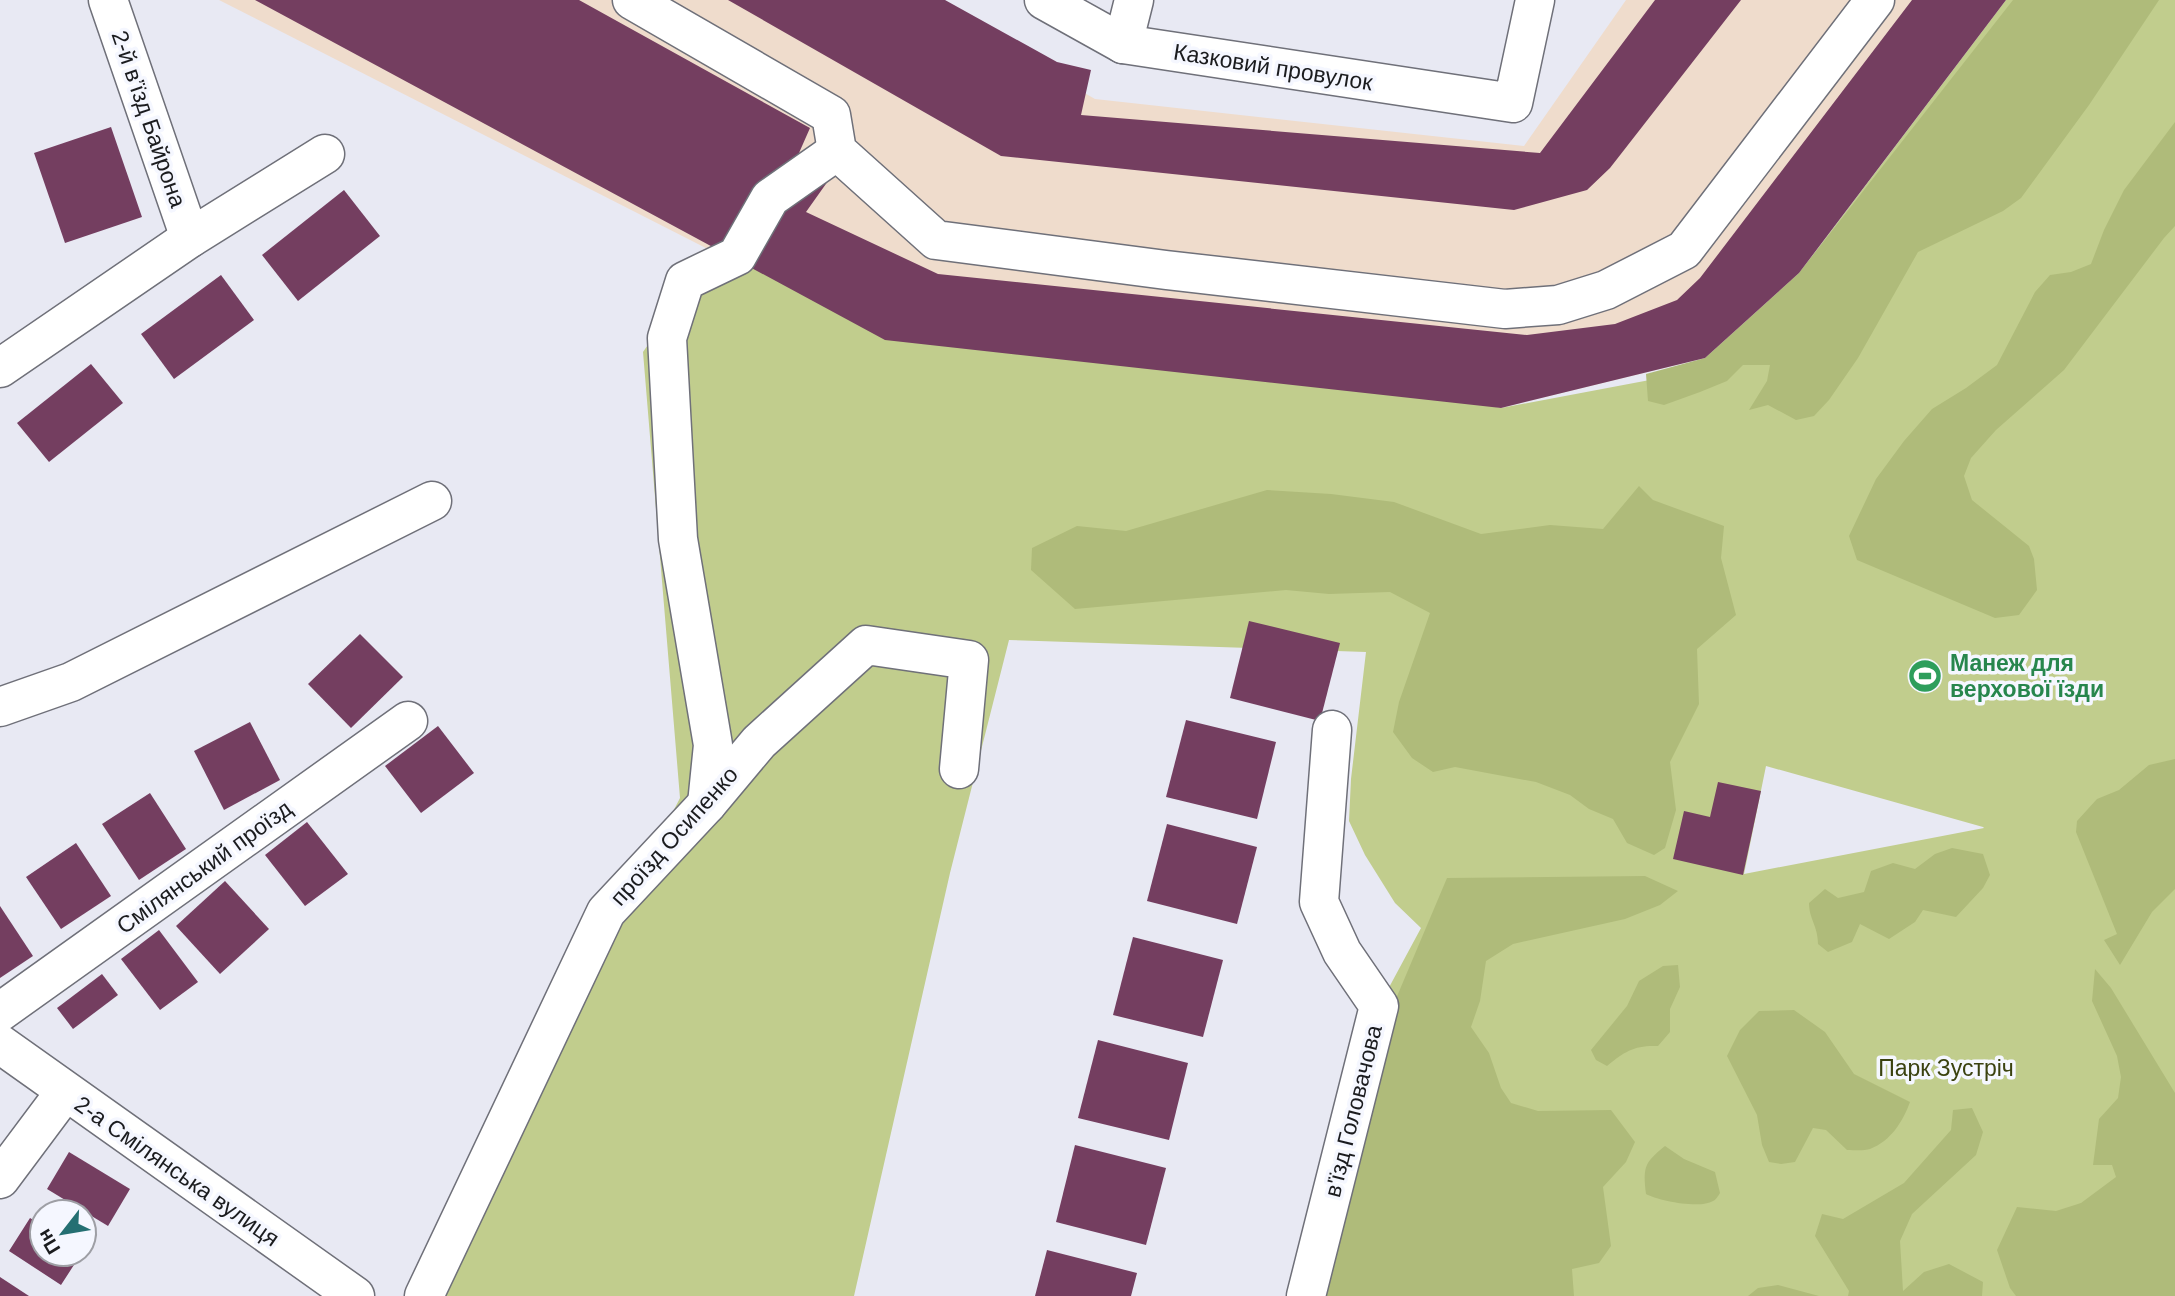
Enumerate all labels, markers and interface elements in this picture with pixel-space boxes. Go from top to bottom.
street label: 2-й в’їзд Байрона [107,27,191,211]
street label: Казковий провулок [1172,38,1375,96]
place label: Манеж для верхової їзди [1950,650,2104,702]
sports icon: Манеж для верхової їзди [1906,657,1944,695]
street label: проїзд Осипенко [605,761,743,911]
street label: Смілянський проїзд [112,795,297,939]
street label: в'їзд Головачова [1319,1022,1387,1200]
park label: Парк Зустріч [1878,1055,2014,1081]
street label: 2-а Смілянська вулиця [70,1090,284,1252]
north arrow [28,1198,98,1268]
text: Пн [33,1225,64,1258]

